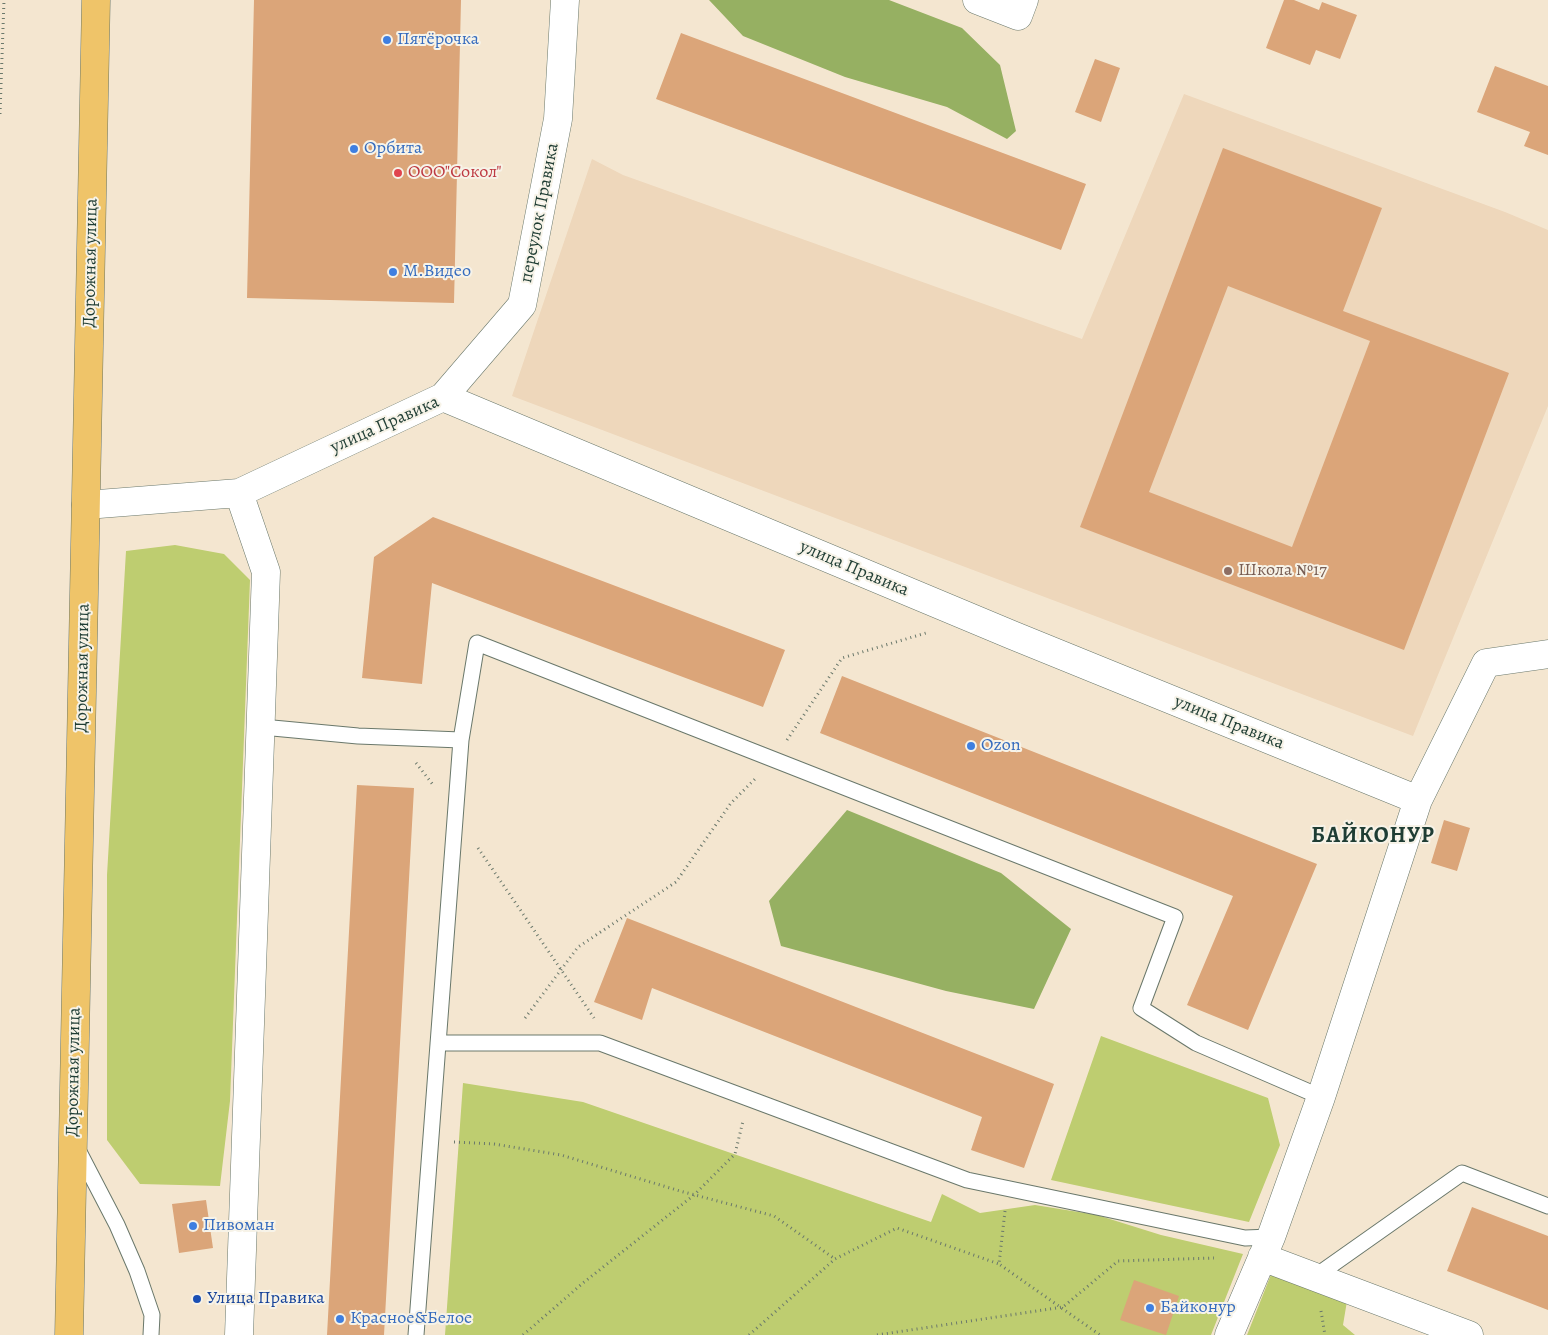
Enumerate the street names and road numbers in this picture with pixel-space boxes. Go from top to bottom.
street label: переулок Правика [516,141,564,285]
street label: Дорожная улица [79,198,103,328]
street label: улица Правика [327,391,443,459]
street label: улица Правика [796,536,912,602]
street label: Дорожная улица [71,603,95,733]
street label: улица Правика [1171,691,1287,755]
street label: Дорожная улица [62,1007,86,1137]

